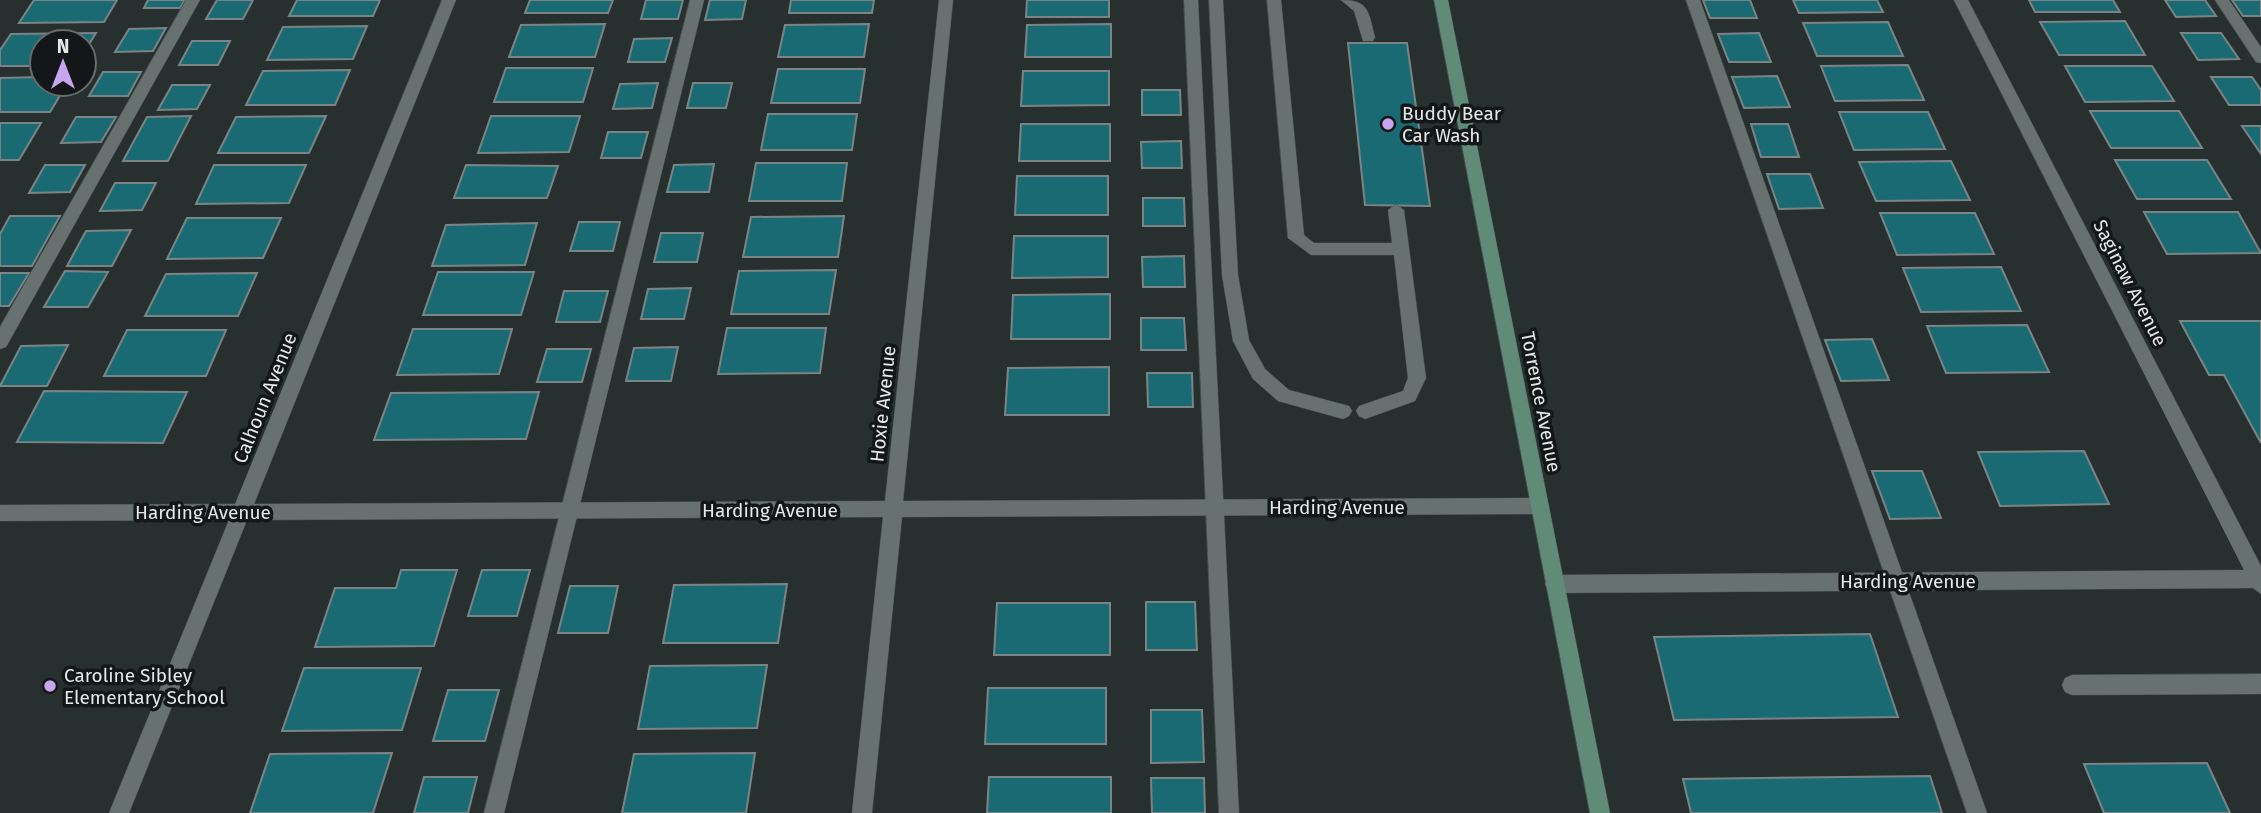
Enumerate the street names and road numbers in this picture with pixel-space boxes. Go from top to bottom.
street label: Saginaw Avenue [2088,216,2172,350]
street label: Calhoun Avenue [228,329,302,467]
street label: Torrence Avenue [1516,330,1566,474]
street label: Hoxie Avenue [865,345,901,463]
street label: Harding Avenue [1269,496,1405,519]
street label: Harding Avenue [702,499,838,522]
street label: Harding Avenue [135,501,271,524]
street label: Harding Avenue [1840,570,1976,593]

